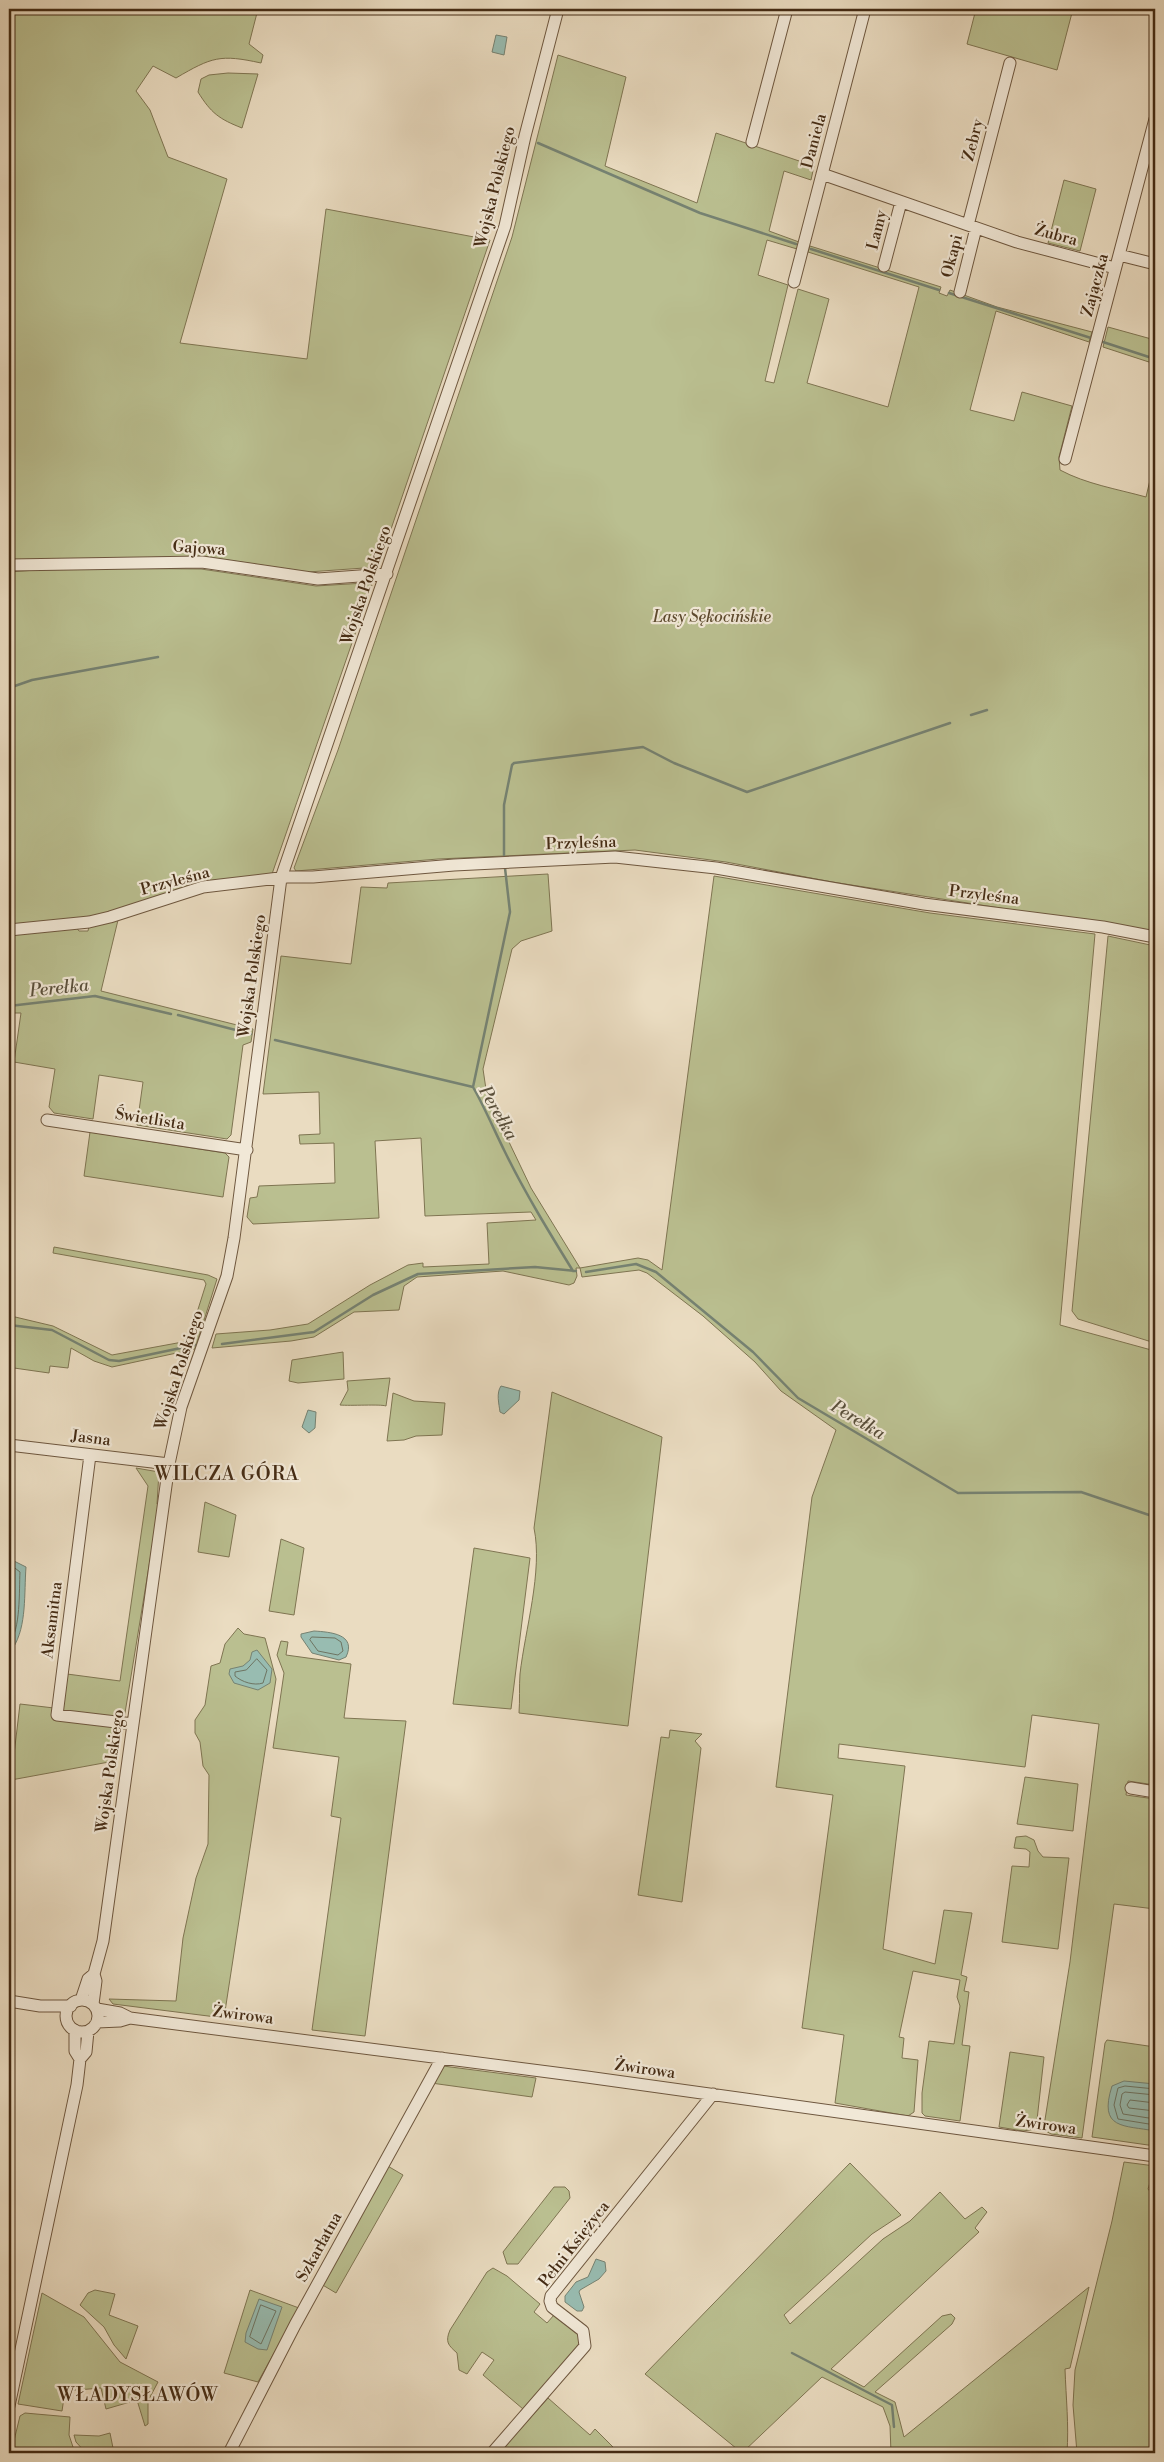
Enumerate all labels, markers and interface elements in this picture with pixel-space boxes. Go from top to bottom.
street label: Daniela [797,110,831,171]
street label: Zebry [958,117,988,163]
street label: Wojska Polskiego [470,124,520,251]
street label: Lamy [862,208,892,252]
street label: Żubra [1032,218,1081,251]
street label: Okapi [937,232,967,280]
street label: Zajączka [1077,250,1113,319]
street label: Wojska Polskiego [336,523,396,648]
street label: Gajowa [172,536,227,560]
park label: Lasy Sękocińskie [652,607,771,627]
street label: Przyleśna [545,832,618,854]
street label: Przyleśna [138,862,213,900]
street label: Przyleśna [948,881,1021,909]
street label: Wojska Polskiego [233,913,271,1040]
water label: Perełka [27,973,91,1003]
water label: Perełka [473,1081,523,1145]
street label: Świetlista [114,1102,188,1135]
street label: Wojska Polskiego [150,1308,208,1433]
water label: Perełka [826,1394,890,1446]
street label: Jasna [69,1426,113,1450]
district label: WILCZA GÓRA [153,1461,300,1486]
street label: Aksamitna [37,1579,67,1661]
street label: Wojska Polskiego [91,1708,129,1835]
street label: Żwirowa [211,1999,276,2029]
street label: Żwirowa [613,2053,678,2083]
street label: Żwirowa [1014,2109,1079,2139]
street label: Pełni Księżyca [534,2196,614,2291]
street label: Szkarłatna [292,2208,347,2285]
district label: WŁADYSŁAWÓW [56,2382,219,2407]

